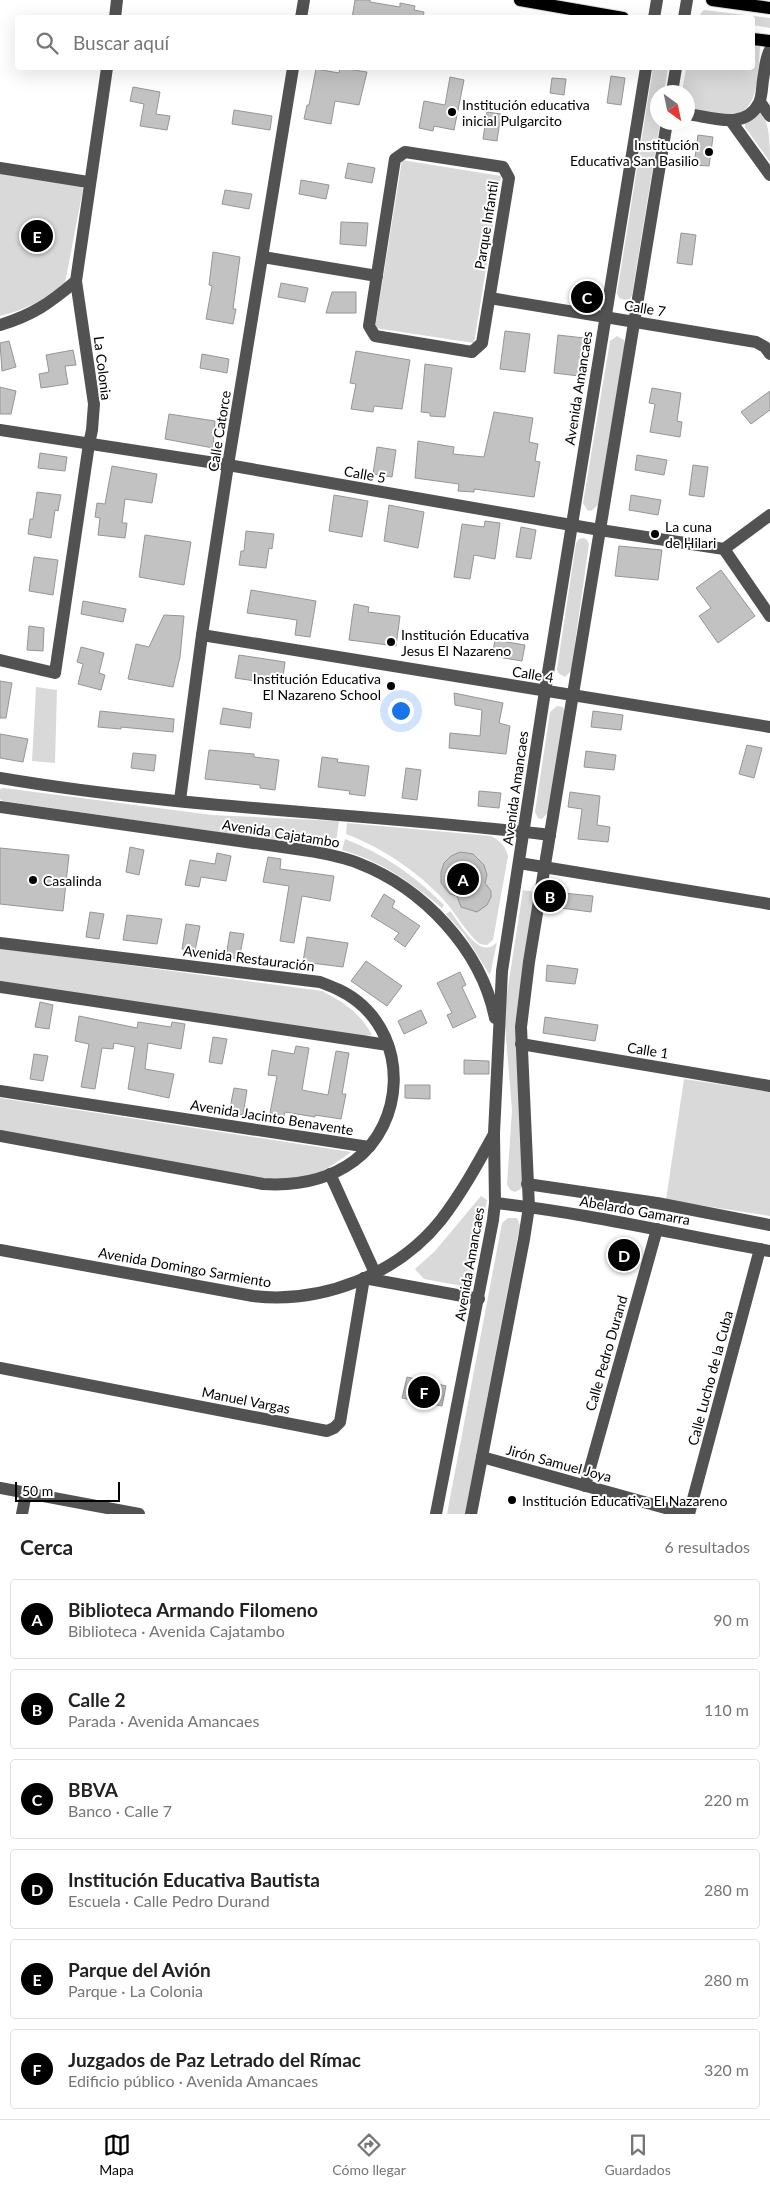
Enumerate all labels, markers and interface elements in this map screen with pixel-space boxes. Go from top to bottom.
search box [15,15,755,70]
icon: search [33,29,61,57]
text: Buscar aquí [73,31,169,54]
north arrow [650,85,695,130]
place label: Institución educativa inicial Pulgarcito [462,96,590,129]
marker: Institución educativa inicial Pulgarcito [446,106,458,118]
place label: Institución Educativa San Basilio [570,136,699,169]
marker: Institución Educativa San Basilio [703,146,715,158]
street label: Parque Infantil [471,179,501,271]
pin: E [21,217,53,255]
pin: C [571,278,603,316]
street label: Calle 7 [623,296,667,320]
street label: Avenida Amancaes [561,330,595,446]
street label: La Colonia [91,335,115,401]
street label: Calle Catorce [204,389,234,473]
street label: Calle 5 [343,462,387,486]
place label: La cuna de Hilari [665,518,716,551]
marker: La cuna de Hilari [649,528,661,540]
place label: Institución Educativa Jesus El Nazareno [401,626,529,659]
marker: Institución Educativa Jesus El Nazareno [385,636,397,648]
street label: Calle 4 [511,662,555,686]
place label: Institución Educativa El Nazareno School [253,670,381,703]
marker: Institución Educativa El Nazareno School [385,680,397,692]
your location [388,698,414,724]
street label: Avenida Amancaes [499,730,531,846]
street label: Avenida Cajatambo [221,815,341,851]
pin: A [447,860,479,898]
place label: Casalinda [43,872,102,889]
marker: Casalinda [27,874,39,886]
pin: B [534,877,566,915]
street label: Avenida Restauración [182,942,316,974]
street label: Calle 1 [626,1038,670,1062]
street label: Avenida Jacinto Benavente [189,1096,355,1138]
street label: Abelardo Gamarra [578,1192,692,1228]
street label: Avenida Amancaes [451,1206,487,1322]
pin: D [608,1236,640,1274]
street label: Avenida Domingo Sarmiento [97,1243,273,1291]
street label: Calle Pedro Durand [581,1293,631,1413]
street label: Calle Lucho de la Cuba [684,1309,736,1447]
pin: F [408,1373,440,1411]
street label: Manuel Vargas [200,1383,292,1417]
street label: Jirón Samuel Joya [504,1441,614,1485]
scale bar [15,1479,120,1502]
text: 50 m [22,1482,53,1499]
place label: Institución Educativa El Nazareno [522,1492,727,1509]
marker: Institución Educativa El Nazareno [506,1494,518,1506]
text: Cerca [20,1534,73,1559]
text: 6 resultados [664,1537,750,1556]
text: Biblioteca Armando Filomeno [68,1598,318,1621]
text: A [31,1610,43,1629]
text: 90 m [713,1610,749,1629]
text: Biblioteca · Avenida Cajatambo [68,1621,285,1640]
text: Calle 2 [68,1688,125,1711]
text: B [32,1700,42,1719]
text: 110 m [704,1700,749,1719]
text: Parada · Avenida Amancaes [68,1711,259,1730]
text: BBVA [68,1778,118,1801]
text: C [32,1790,42,1809]
text: 220 m [704,1790,749,1809]
text: Banco · Calle 7 [68,1801,172,1820]
text: Institución Educativa Bautista [68,1868,320,1891]
text: D [31,1880,43,1899]
text: 280 m [704,1880,749,1899]
text: Escuela · Calle Pedro Durand [68,1891,270,1910]
text: Parque del Avión [68,1958,211,1981]
text: E [32,1970,42,1989]
text: 280 m [704,1970,749,1989]
text: Parque · La Colonia [68,1981,203,2000]
text: Juzgados de Paz Letrado del Rímac [68,2048,361,2071]
text: F [32,2060,42,2079]
text: 320 m [704,2060,749,2079]
text: Edificio público · Avenida Amancaes [68,2071,318,2090]
tab: Mapa [99,2131,134,2178]
tab: Cómo llegar [332,2131,406,2178]
tab: Guardados [604,2131,671,2178]

